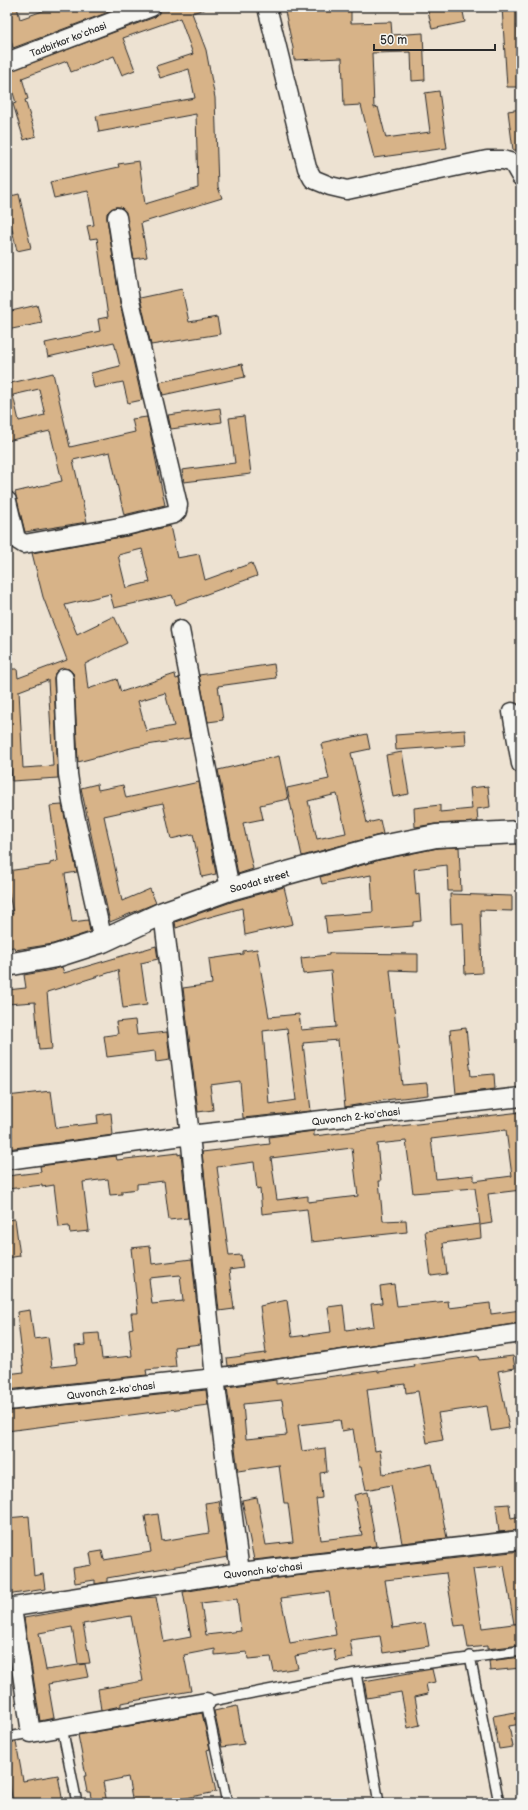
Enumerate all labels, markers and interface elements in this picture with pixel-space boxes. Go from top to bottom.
street label: Tadbirkor koʻchasi [28,20,108,60]
scale bar [374,26,495,52]
text: 50 m [380,33,407,48]
street label: Saodat street [229,868,291,896]
street label: Quvonch 2-koʻchasi [311,1106,401,1128]
street label: Quvonch 2-koʻchasi [66,1380,156,1402]
street label: Quvonch koʻchasi [223,1560,303,1582]

